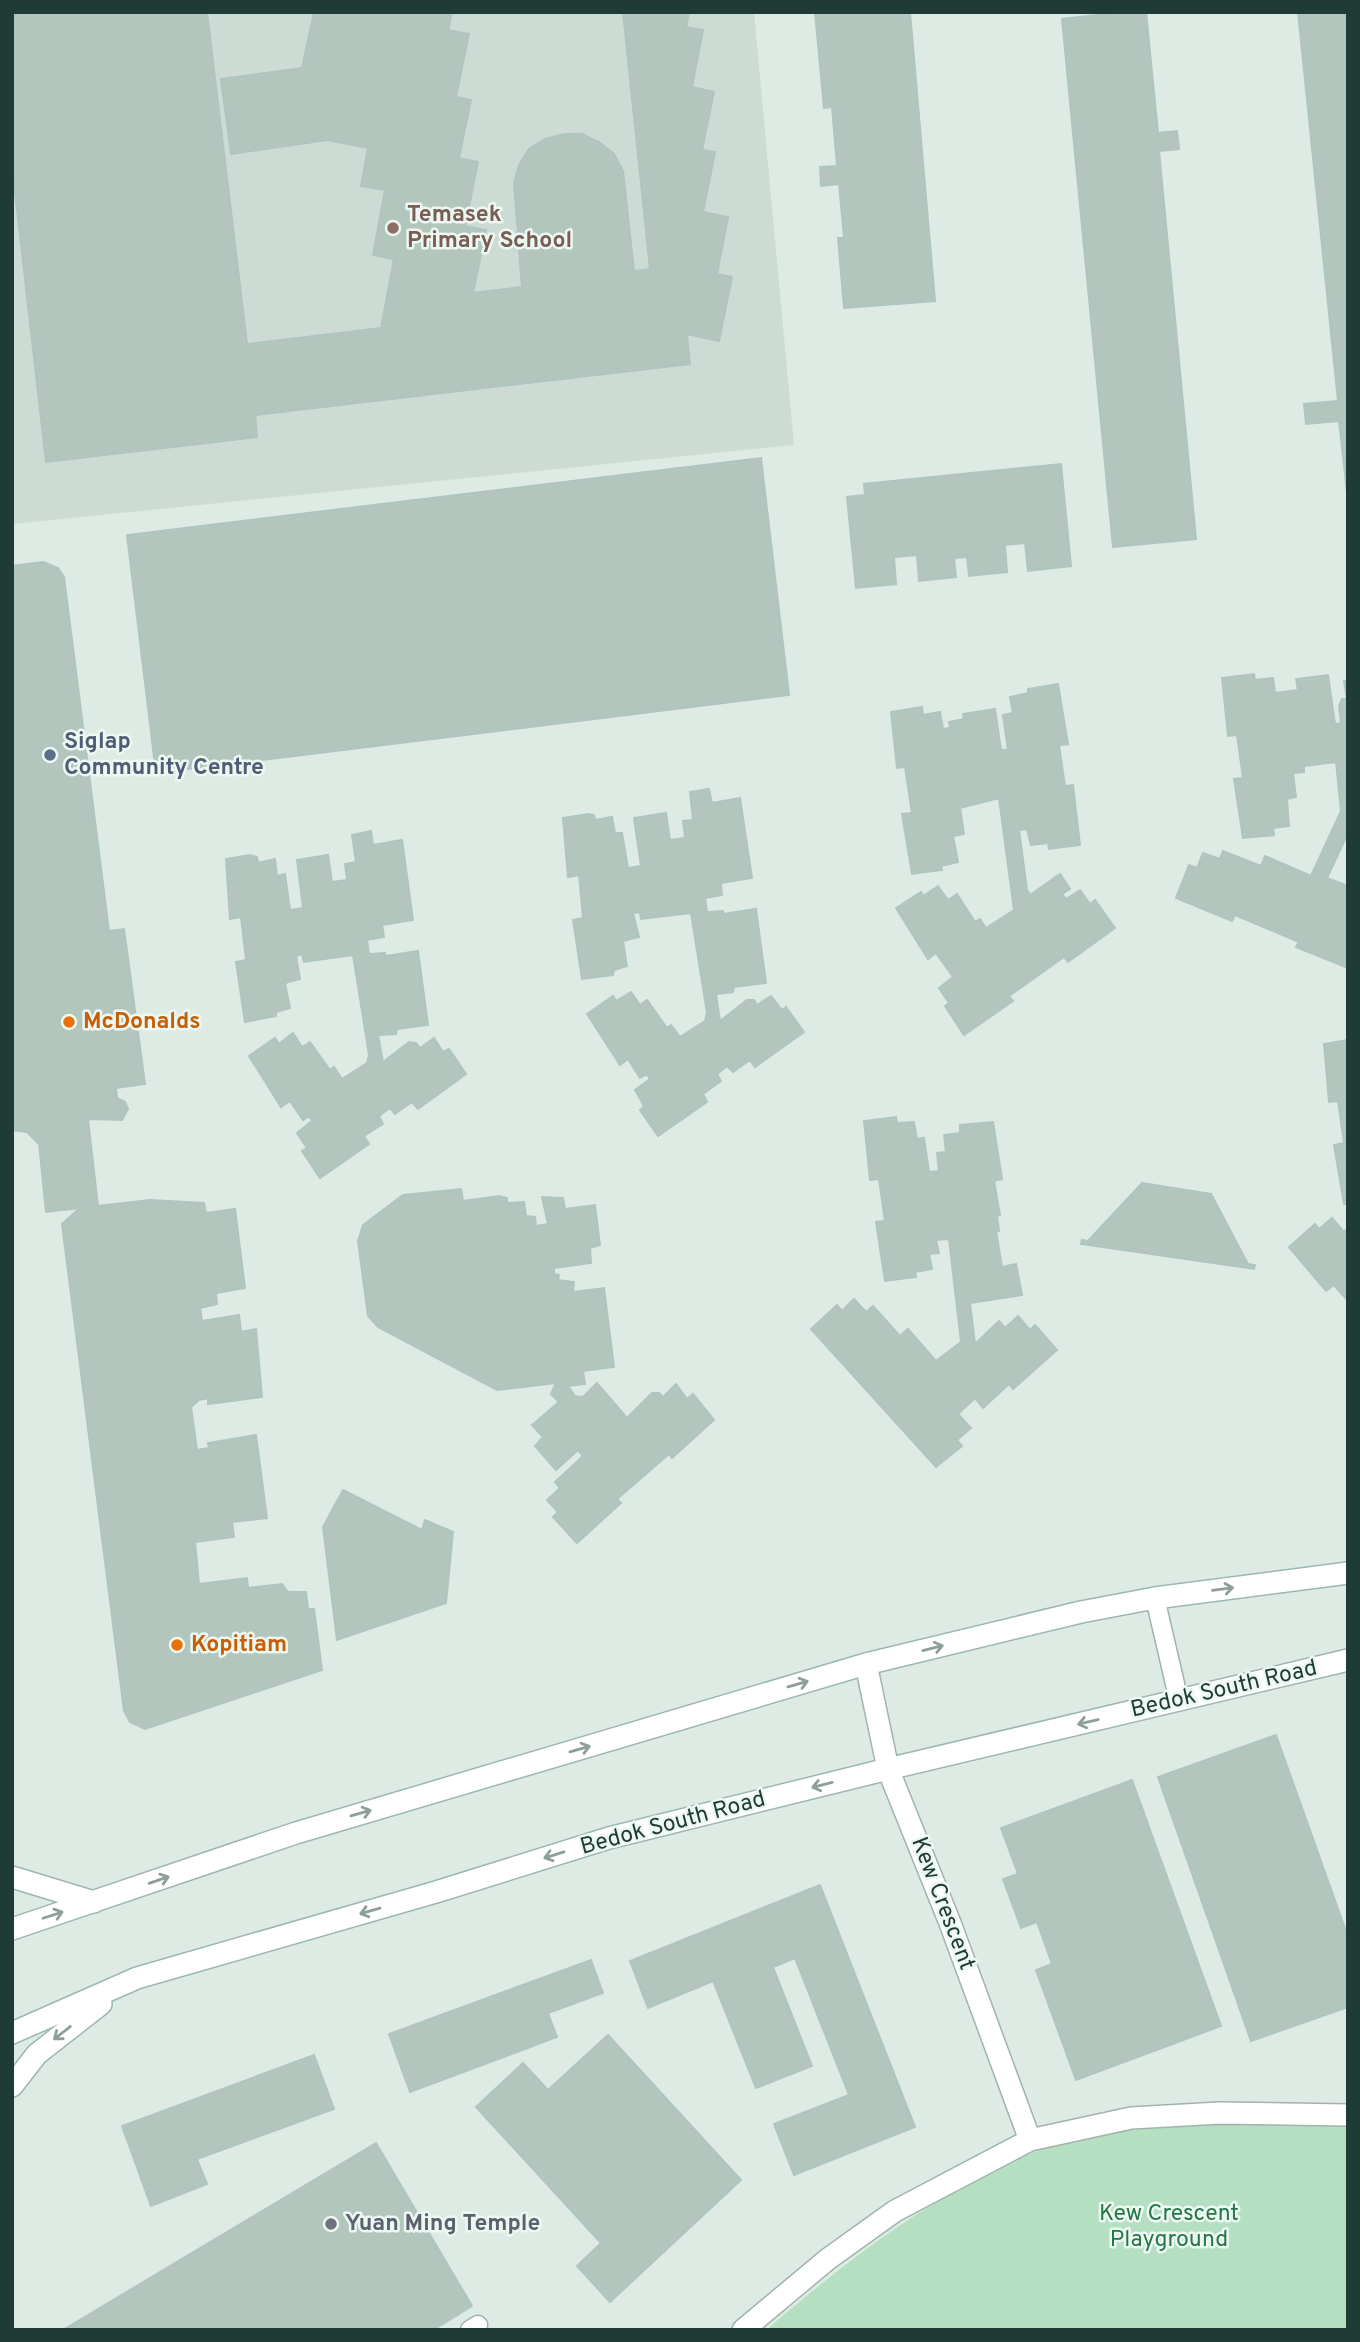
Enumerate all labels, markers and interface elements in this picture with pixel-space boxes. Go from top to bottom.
place label: Temasek Primary School [407,201,572,256]
marker: Temasek Primary School [385,220,401,236]
place label: Siglap Community Centre [64,728,264,783]
marker: Siglap Community Centre [42,747,58,763]
place label: McDonalds [83,1008,201,1037]
marker: McDonalds [61,1014,77,1030]
one-way arrow [1211,1583,1234,1596]
place label: Kopitiam [191,1631,287,1660]
marker: Kopitiam [169,1637,185,1653]
one-way arrow [921,1641,944,1654]
street label: Bedok South Road [1128,1654,1320,1726]
one-way arrow [787,1677,809,1690]
one-way arrow [1077,1716,1100,1729]
one-way arrow [568,1741,590,1754]
one-way arrow [811,1779,834,1792]
street label: Bedok South Road [577,1785,769,1863]
one-way arrow [350,1806,372,1819]
street label: Kew Crescent [903,1833,981,1975]
one-way arrow [544,1850,566,1863]
one-way arrow [147,1873,169,1885]
one-way arrow [359,1906,381,1919]
one-way arrow [42,1908,64,1921]
one-way arrow [54,2025,72,2040]
park label: Kew Crescent Playground [1099,2200,1239,2255]
place label: Yuan Ming Temple [345,2210,540,2239]
marker: Yuan Ming Temple [323,2216,339,2232]

